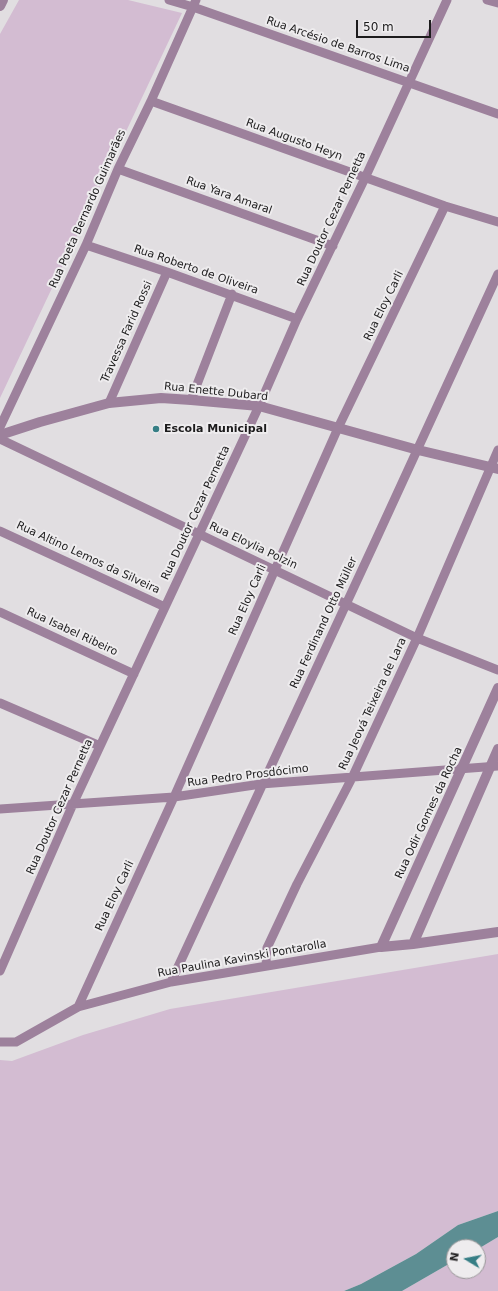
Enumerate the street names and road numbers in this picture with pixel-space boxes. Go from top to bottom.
street label: Rua Arcésio de Barros Lima [265,14,411,76]
street label: Rua Augusto Heyn [244,116,344,164]
street label: Rua Poeta Bernardo Guimarães [47,128,129,290]
street label: Rua Doutor Cezar Pernetta [295,150,369,288]
street label: Rua Yara Amaral [184,174,274,218]
street label: Rua Roberto de Oliveira [132,242,260,298]
street label: Rua Eloy Carli [361,269,407,343]
street label: Travessa Farid Rossi [99,279,155,385]
street label: Rua Enette Dubard [163,380,269,404]
street label: Rua Doutor Cezar Pernetta [159,444,233,582]
street label: Rua Altino Lemos da Silveira [14,519,162,597]
street label: Rua Eloylia Polzin [207,520,299,572]
street label: Rua Ferdinand Otto Müller [288,555,360,691]
street label: Rua Eloy Carli [226,563,270,637]
street label: Rua Isabel Ribeiro [24,605,120,659]
street label: Rua Jeová Teixeira de Lara [336,636,410,772]
street label: Rua Doutor Cezar Pernetta [24,737,96,877]
street label: Rua Odir Gomes da Rocha [393,745,465,881]
street label: Rua Pedro Prosdócimo [187,762,309,790]
street label: Rua Eloy Carli [93,859,137,933]
street label: Rua Paulina Kavinski Pontarolla [156,938,328,980]

